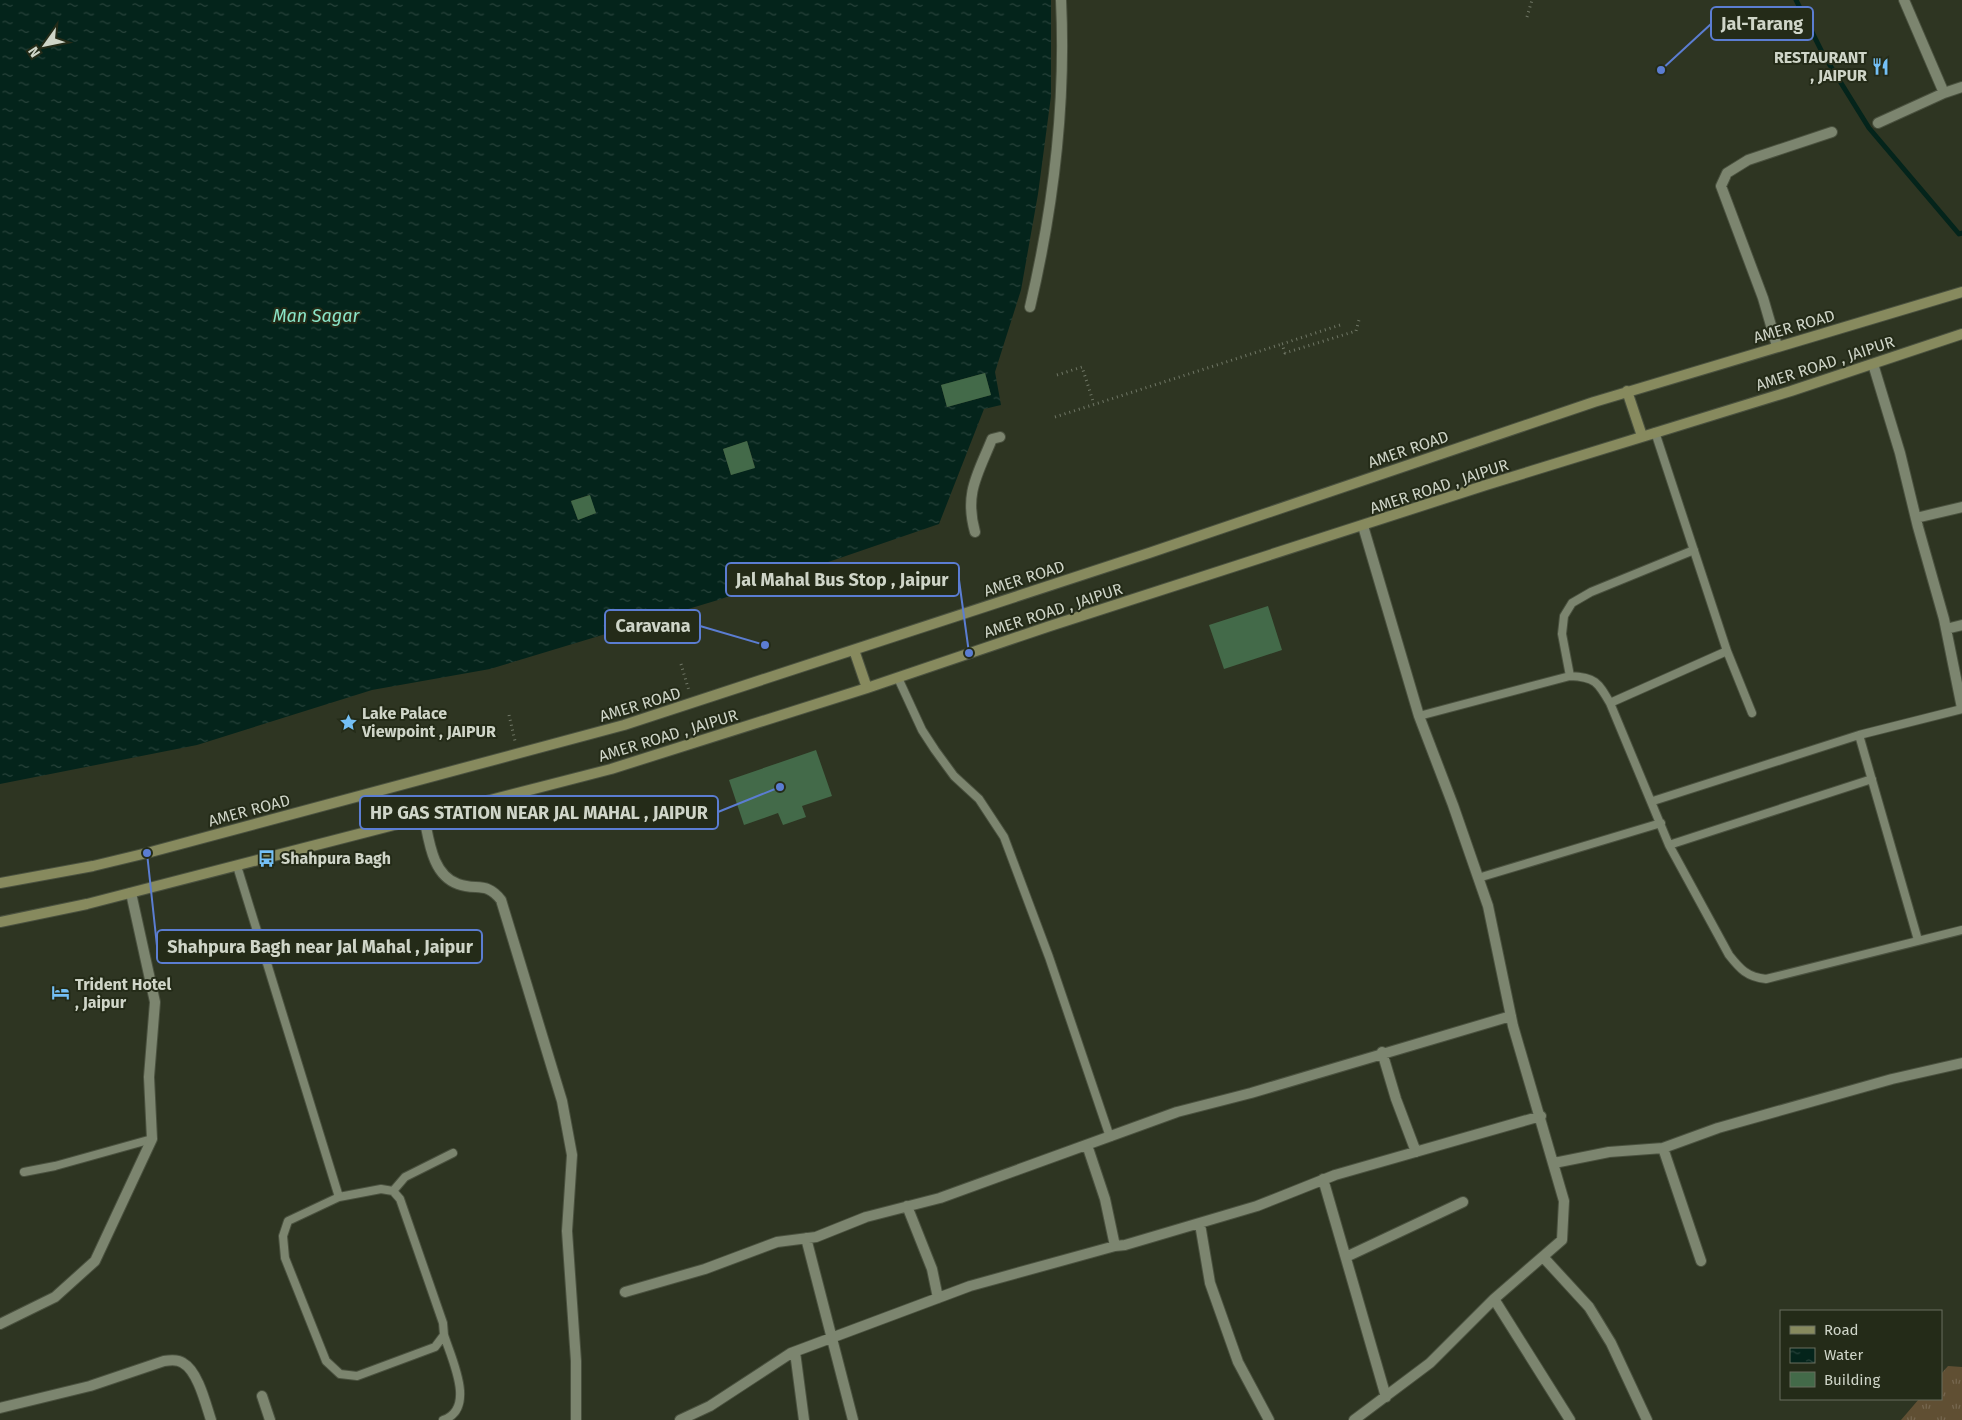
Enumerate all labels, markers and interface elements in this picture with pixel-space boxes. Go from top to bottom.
callout: Jal-Tarang [1711,7,1813,40]
text: Jal-Tarang [1720,13,1803,35]
north arrow [20,20,70,70]
text: N [25,43,44,60]
place label: RESTAURANT , JAIPUR [1774,48,1867,85]
restaurant icon: RESTAURANT , JAIPUR [1871,56,1891,76]
water label: Man Sagar [273,305,360,327]
street label: AMER ROAD [1751,306,1837,347]
street label: AMER ROAD , JAIPUR [1753,332,1897,395]
street label: AMER ROAD [1365,427,1451,472]
street label: AMER ROAD , JAIPUR [1367,455,1511,518]
street label: AMER ROAD [981,556,1067,600]
callout: Jal Mahal Bus Stop , Jaipur [726,563,959,596]
text: Jal Mahal Bus Stop , Jaipur [735,569,949,591]
street label: AMER ROAD , JAIPUR [981,579,1125,642]
callout: Caravana [605,610,700,643]
text: Caravana [615,615,691,637]
street label: AMER ROAD [597,683,683,726]
place label: Lake Palace Viewpoint , JAIPUR [361,704,496,741]
street label: AMER ROAD , JAIPUR [596,705,740,766]
place icon: Lake Palace Viewpoint , JAIPUR [338,712,358,732]
street label: AMER ROAD [206,790,292,831]
callout: HP GAS STATION NEAR JAL MAHAL , JAIPUR [360,796,718,829]
text: HP GAS STATION NEAR JAL MAHAL , JAIPUR [370,802,709,824]
bus stop icon: Shahpura Bagh [257,848,277,868]
place label: Shahpura Bagh [281,849,391,868]
callout: Shahpura Bagh near Jal Mahal , Jaipur [157,930,482,963]
text: Shahpura Bagh near Jal Mahal , Jaipur [167,936,474,958]
place label: Trident Hotel , Jaipur [75,975,171,1012]
hotel icon: Trident Hotel , Jaipur [51,983,71,1003]
legend [1780,1310,1942,1400]
text: Road [1824,1321,1859,1339]
text: Water [1824,1346,1863,1364]
text: Building [1824,1371,1880,1389]

